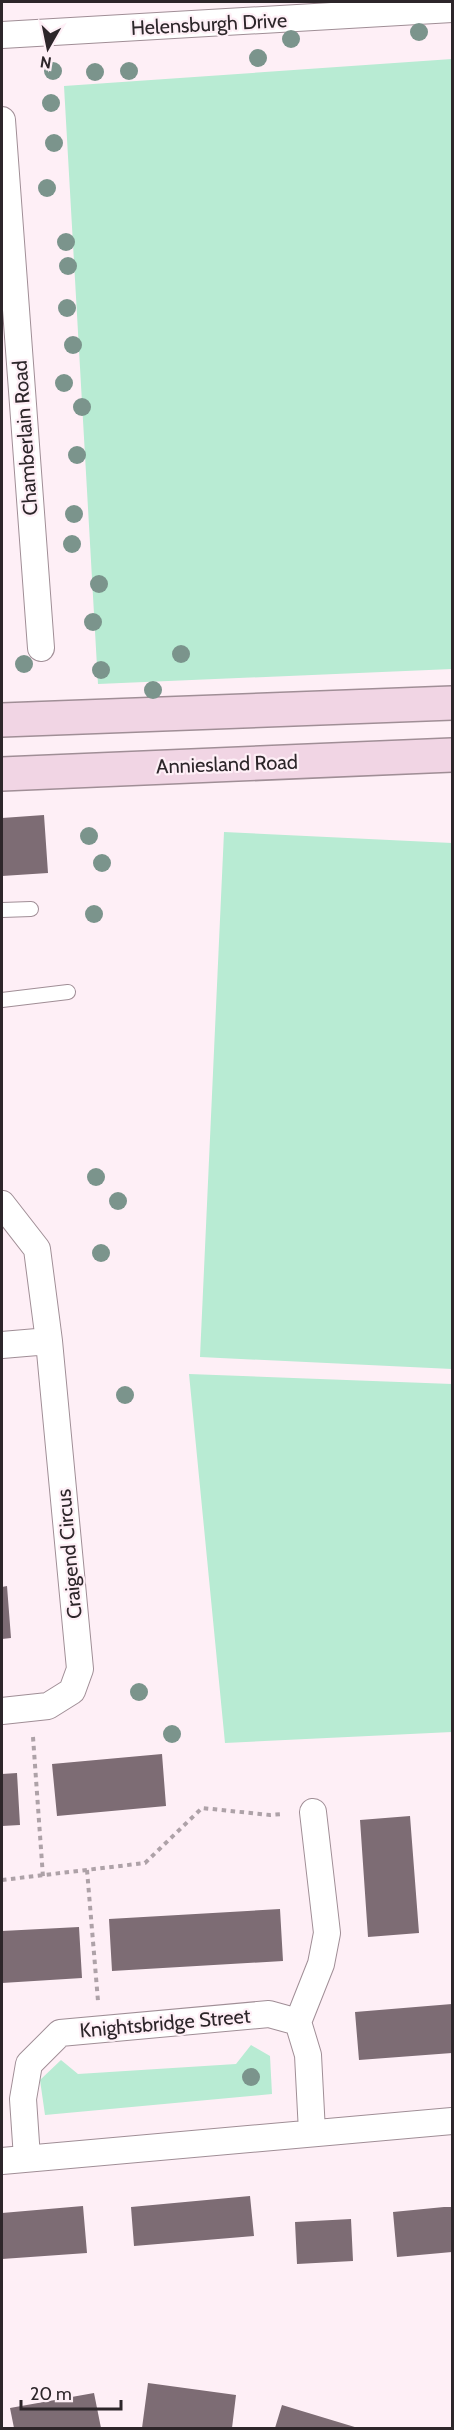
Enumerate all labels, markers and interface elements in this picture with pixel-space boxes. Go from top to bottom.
street label: Helensburgh Drive [130,8,288,40]
north arrow [18,18,78,78]
text: N [39,52,53,73]
street label: Chamberlain Road [8,360,42,516]
street label: Anniesland Road [156,750,298,778]
street label: Craigend Circus [51,1488,87,1620]
street label: Knightsbridge Street [79,2004,252,2042]
scale bar [21,2373,122,2411]
text: 20 m [30,2383,72,2405]

